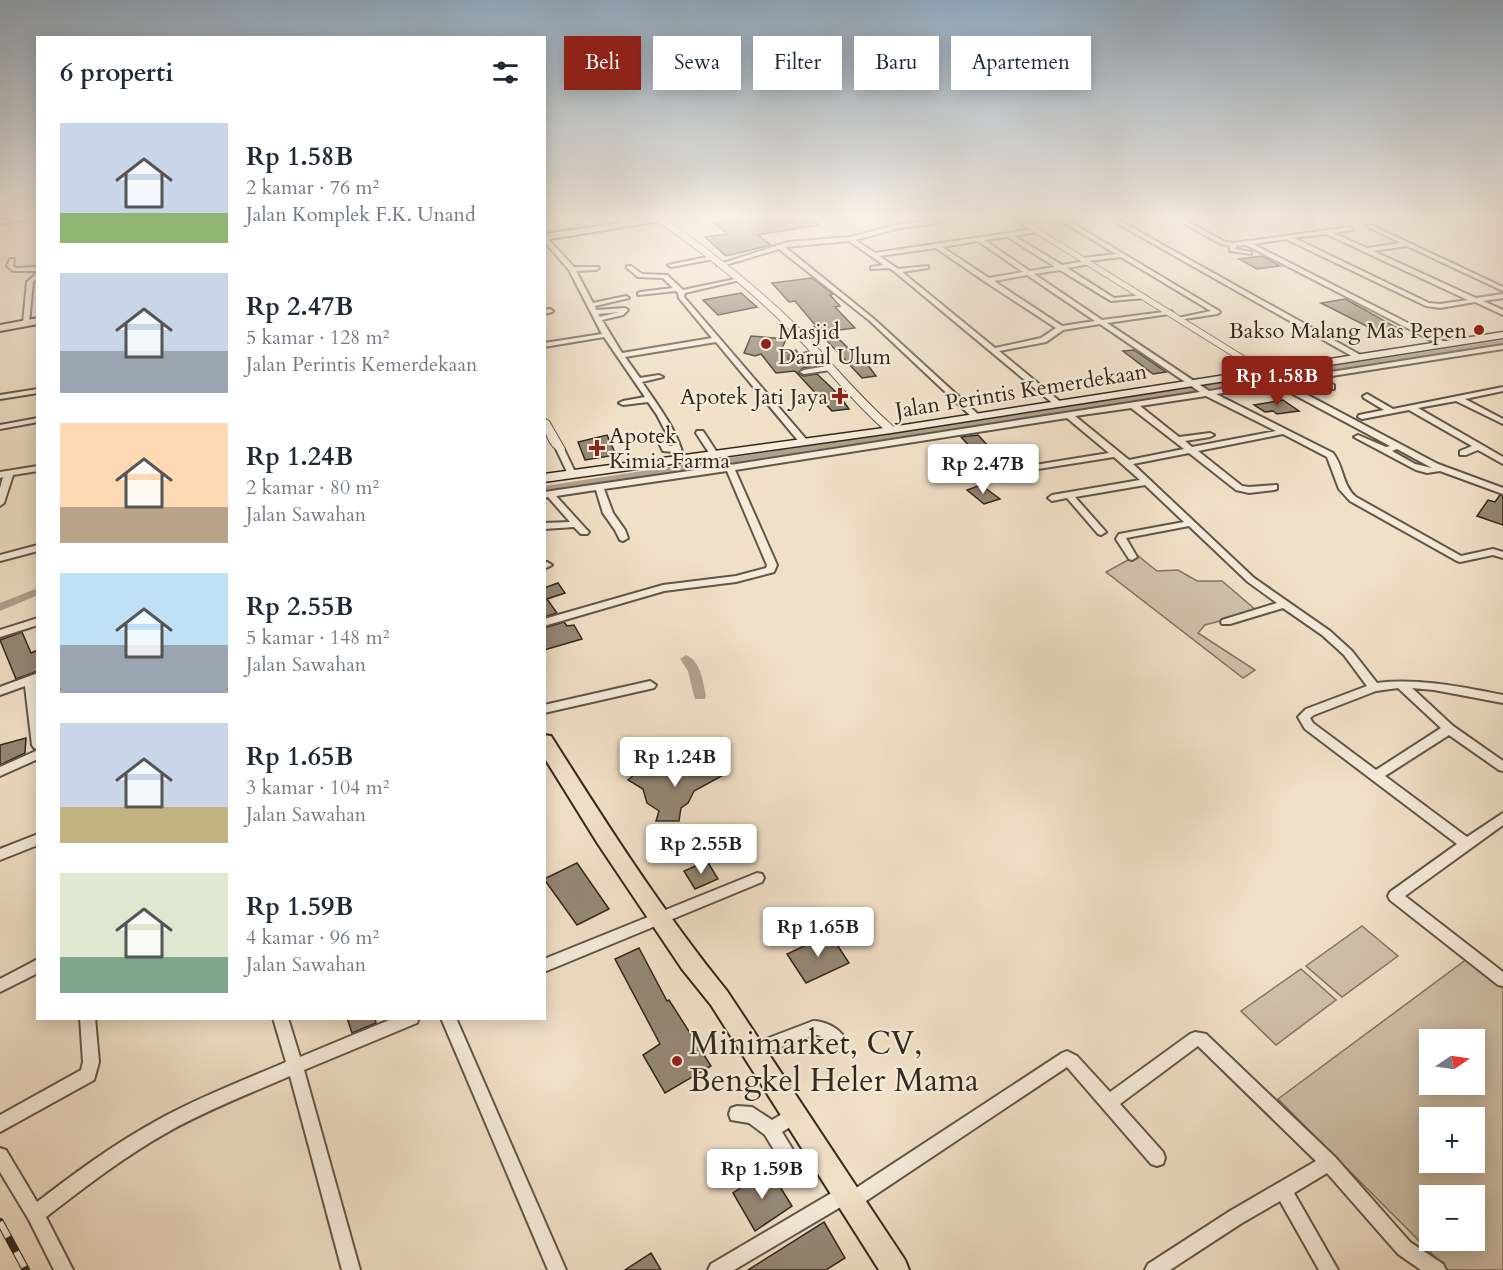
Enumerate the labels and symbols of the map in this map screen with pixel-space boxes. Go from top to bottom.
place label: Bakso Malang Mas Pepen [1229,316,1467,346]
place label: Masjid Darul Ulum [778,317,892,372]
marker: Bakso Malang Mas Pepen [1472,323,1486,337]
marker: Masjid Darul Ulum [759,337,773,351]
street label: Jalan Perintis Kemerdekaan [890,356,1150,426]
pin: Rp 1.58B [1215,356,1339,407]
place label: Apotek Jati Jaya [680,382,828,412]
marker: Apotek Jati Jaya [833,389,847,403]
place label: Apotek Kimia Farma [609,421,730,476]
marker: Apotek Kimia Farma [590,441,604,455]
pin: Rp 2.47B [921,444,1045,495]
pin: Rp 1.24B [613,737,737,788]
pin: Rp 2.55B [639,824,763,875]
pin: Rp 1.65B [756,907,880,958]
place label: Minimarket, CV, Bengkel Heler Mama [689,1022,979,1103]
north arrow [1419,1029,1485,1095]
marker: Minimarket, CV, Bengkel Heler Mama [670,1054,684,1068]
pin: Rp 1.59B [700,1149,824,1200]

